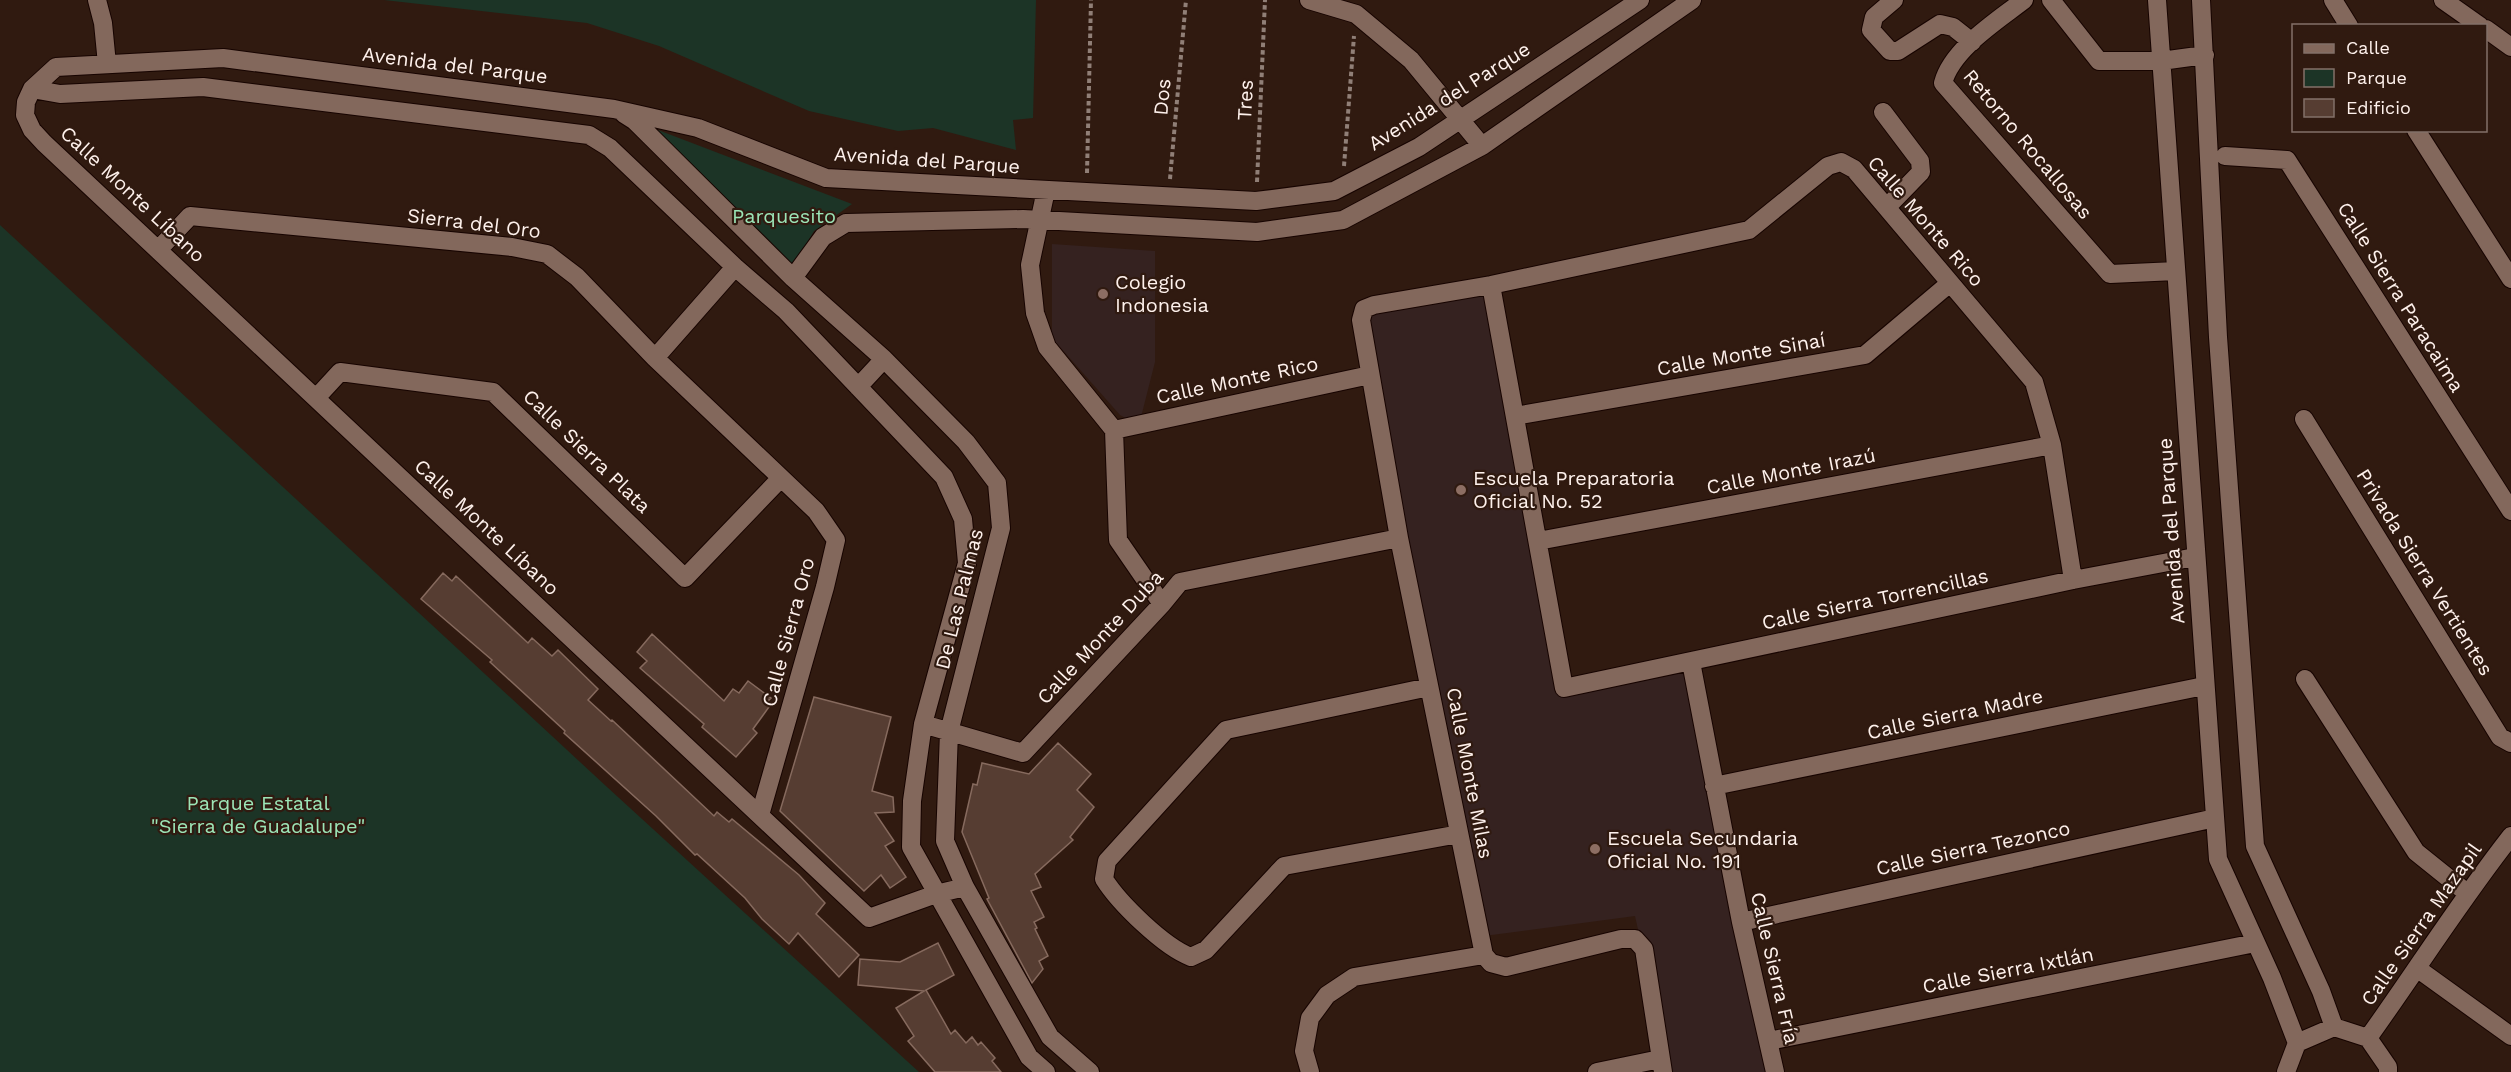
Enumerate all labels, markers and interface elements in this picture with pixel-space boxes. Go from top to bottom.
legend [2292,24,2487,132]
street label: Avenida del Parque [1364,36,1534,156]
text: Calle [2346,37,2390,58]
street label: Avenida del Parque [361,42,549,88]
street label: Retorno Rocallosas [1958,64,2098,224]
text: Parque [2346,67,2407,88]
street label: Dos [1148,78,1176,116]
street label: Tres [1232,79,1258,121]
text: Edificio [2346,97,2411,118]
street label: Calle Monte Líbano [56,121,210,267]
street label: Avenida del Parque [833,142,1021,178]
street label: Calle Monte Rico [1863,151,1989,291]
street label: Calle Sierra Paracaima [2333,197,2469,397]
street label: Sierra del Oro [406,203,542,243]
park label: Parquesito [732,204,836,228]
place label: Colegio Indonesia [1115,270,1209,317]
marker: Colegio Indonesia [1096,287,1110,301]
street label: Calle Monte Sinaí [1655,327,1827,381]
street label: Calle Monte Rico [1154,351,1320,409]
street label: Calle Sierra Plata [518,384,656,518]
street label: Avenida del Parque [2153,437,2189,625]
street label: Calle Monte Irazú [1704,443,1878,499]
street label: Calle Monte Líbano [410,454,564,600]
street label: Privada Sierra Vertientes [2351,464,2499,680]
place label: Escuela Preparatoria Oficial No. 52 [1473,466,1675,513]
marker: Escuela Preparatoria Oficial No. 52 [1454,483,1468,497]
street label: De Las Palmas [930,526,988,672]
street label: Calle Sierra Oro [757,555,819,709]
street label: Calle Sierra Torrencillas [1760,563,1990,635]
street label: Calle Monte Duba [1032,565,1168,709]
street label: Calle Sierra Madre [1865,684,2045,744]
street label: Calle Monte Milas [1442,685,1498,861]
park label: Parque Estatal "Sierra de Guadalupe" [151,791,365,838]
street label: Calle Sierra Tezonco [1874,816,2072,880]
place label: Escuela Secundaria Oficial No. 191 [1607,826,1798,873]
street label: Calle Sierra Mazapil [2356,838,2486,1010]
marker: Escuela Secundaria Oficial No. 191 [1588,842,1602,856]
street label: Calle Sierra Fría [1746,890,1804,1046]
street label: Calle Sierra Ixtlán [1920,942,2096,998]

